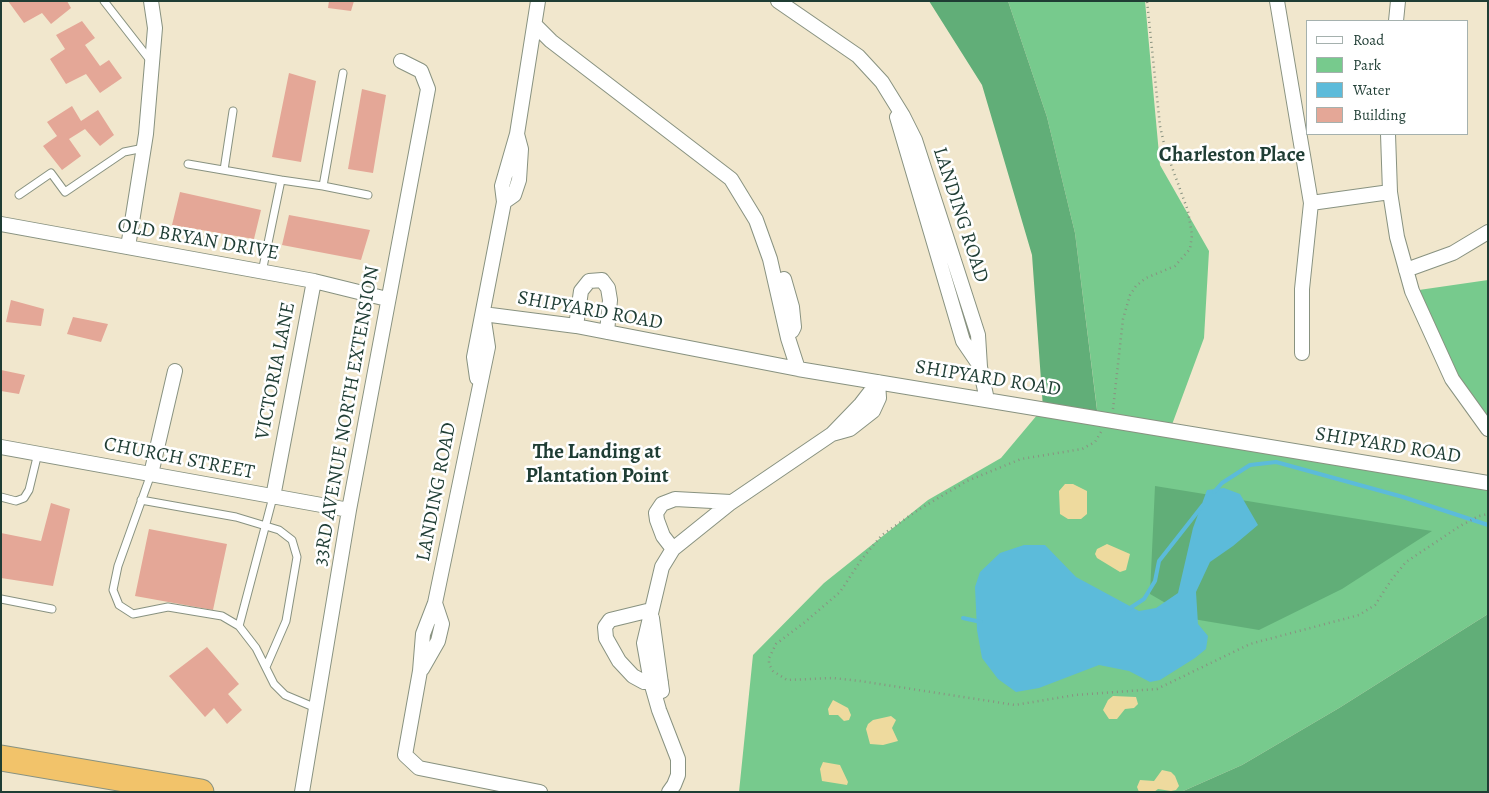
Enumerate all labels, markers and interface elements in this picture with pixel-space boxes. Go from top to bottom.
legend [1306,20,1469,135]
text: Road [1353,30,1384,50]
text: Park [1353,55,1381,75]
text: Water [1353,80,1390,100]
text: Building [1353,105,1406,125]
district label: Charleston Place [1159,143,1305,169]
street label: LANDING ROAD [927,144,993,286]
street label: OLD BRYAN DRIVE [116,214,280,266]
street label: 33RD AVENUE NORTH EXTENSION [309,264,385,568]
street label: SHIPYARD ROAD [515,286,665,336]
street label: VICTORIA LANE [251,300,301,442]
street label: SHIPYARD ROAD [913,356,1063,402]
street label: LANDING ROAD [412,420,462,564]
street label: SHIPYARD ROAD [1313,423,1463,469]
street label: CHURCH STREET [102,433,256,485]
district label: The Landing at Plantation Point [525,440,669,490]

